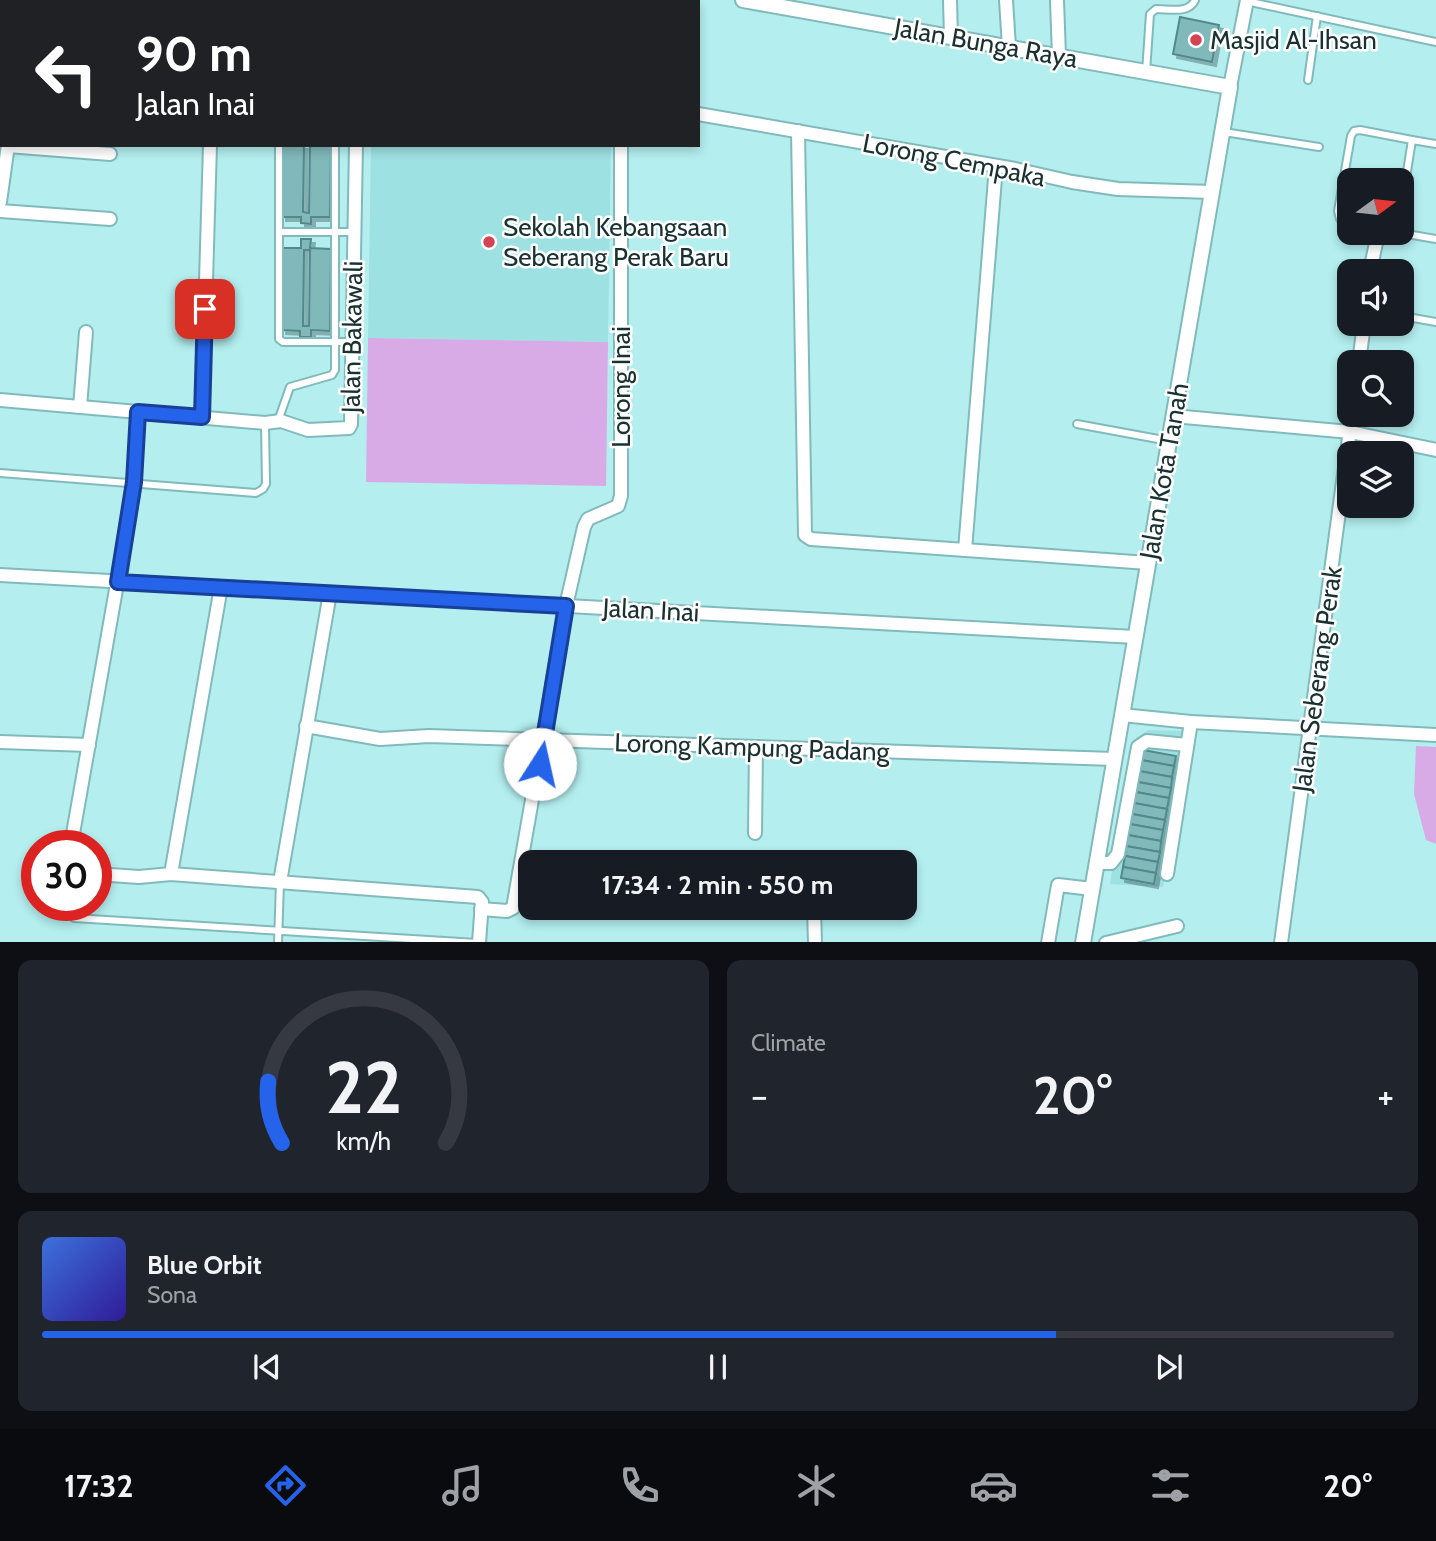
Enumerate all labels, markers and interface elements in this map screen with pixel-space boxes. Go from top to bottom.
street label: Jalan Bunga Raya [891,11,1081,75]
text: 90 m [136,24,252,83]
place label: Masjid Al-Ihsan [1210,24,1377,56]
icon: left [21,28,112,119]
marker: Masjid Al-Ihsan [1188,32,1204,48]
text: Jalan Inai [136,84,255,123]
street label: Lorong Cempaka [860,127,1049,193]
north arrow [1337,168,1414,245]
map controls [1337,168,1414,518]
place label: Sekolah Kebangsaan Seberang Perak Baru [503,211,729,273]
marker: Sekolah Kebangsaan Seberang Perak Baru [481,234,497,250]
button: sound [1337,259,1414,336]
street label: Jalan Bakawali [335,261,369,414]
pin [175,279,235,339]
icon: arrive [186,290,224,328]
street label: Lorong Inai [605,326,637,448]
button: search [1337,350,1414,427]
street label: Jalan Kota Tanah [1133,380,1195,563]
button: layers [1337,441,1414,518]
street label: Jalan Seberang Perak [1285,564,1349,795]
street label: Jalan Inai [601,591,700,629]
street label: Lorong Kampung Padang [614,726,891,768]
position arrow [503,727,577,801]
speed limit sign: 30 [21,830,112,921]
text: 17:34 · 2 min · 550 m [602,869,833,901]
text: Climate [751,1029,826,1057]
text: 22 [325,1043,402,1131]
text: 20° [1033,1064,1112,1127]
text: − [751,1072,768,1119]
text: + [1377,1072,1394,1119]
text: km/h [336,1125,391,1155]
text: Blue Orbit [147,1249,262,1281]
text: Sona [147,1281,197,1309]
icon: previous [248,1348,286,1386]
icon: pause [699,1348,737,1386]
icon: next [1150,1348,1188,1386]
icon: directions [261,1461,310,1510]
icon: music [438,1461,487,1510]
icon: phone [615,1461,664,1510]
icon: climate [792,1461,841,1510]
icon: car [969,1461,1018,1510]
icon: filters [1146,1461,1195,1510]
text: 17:32 [64,1466,133,1505]
text: 20° [1323,1466,1372,1505]

